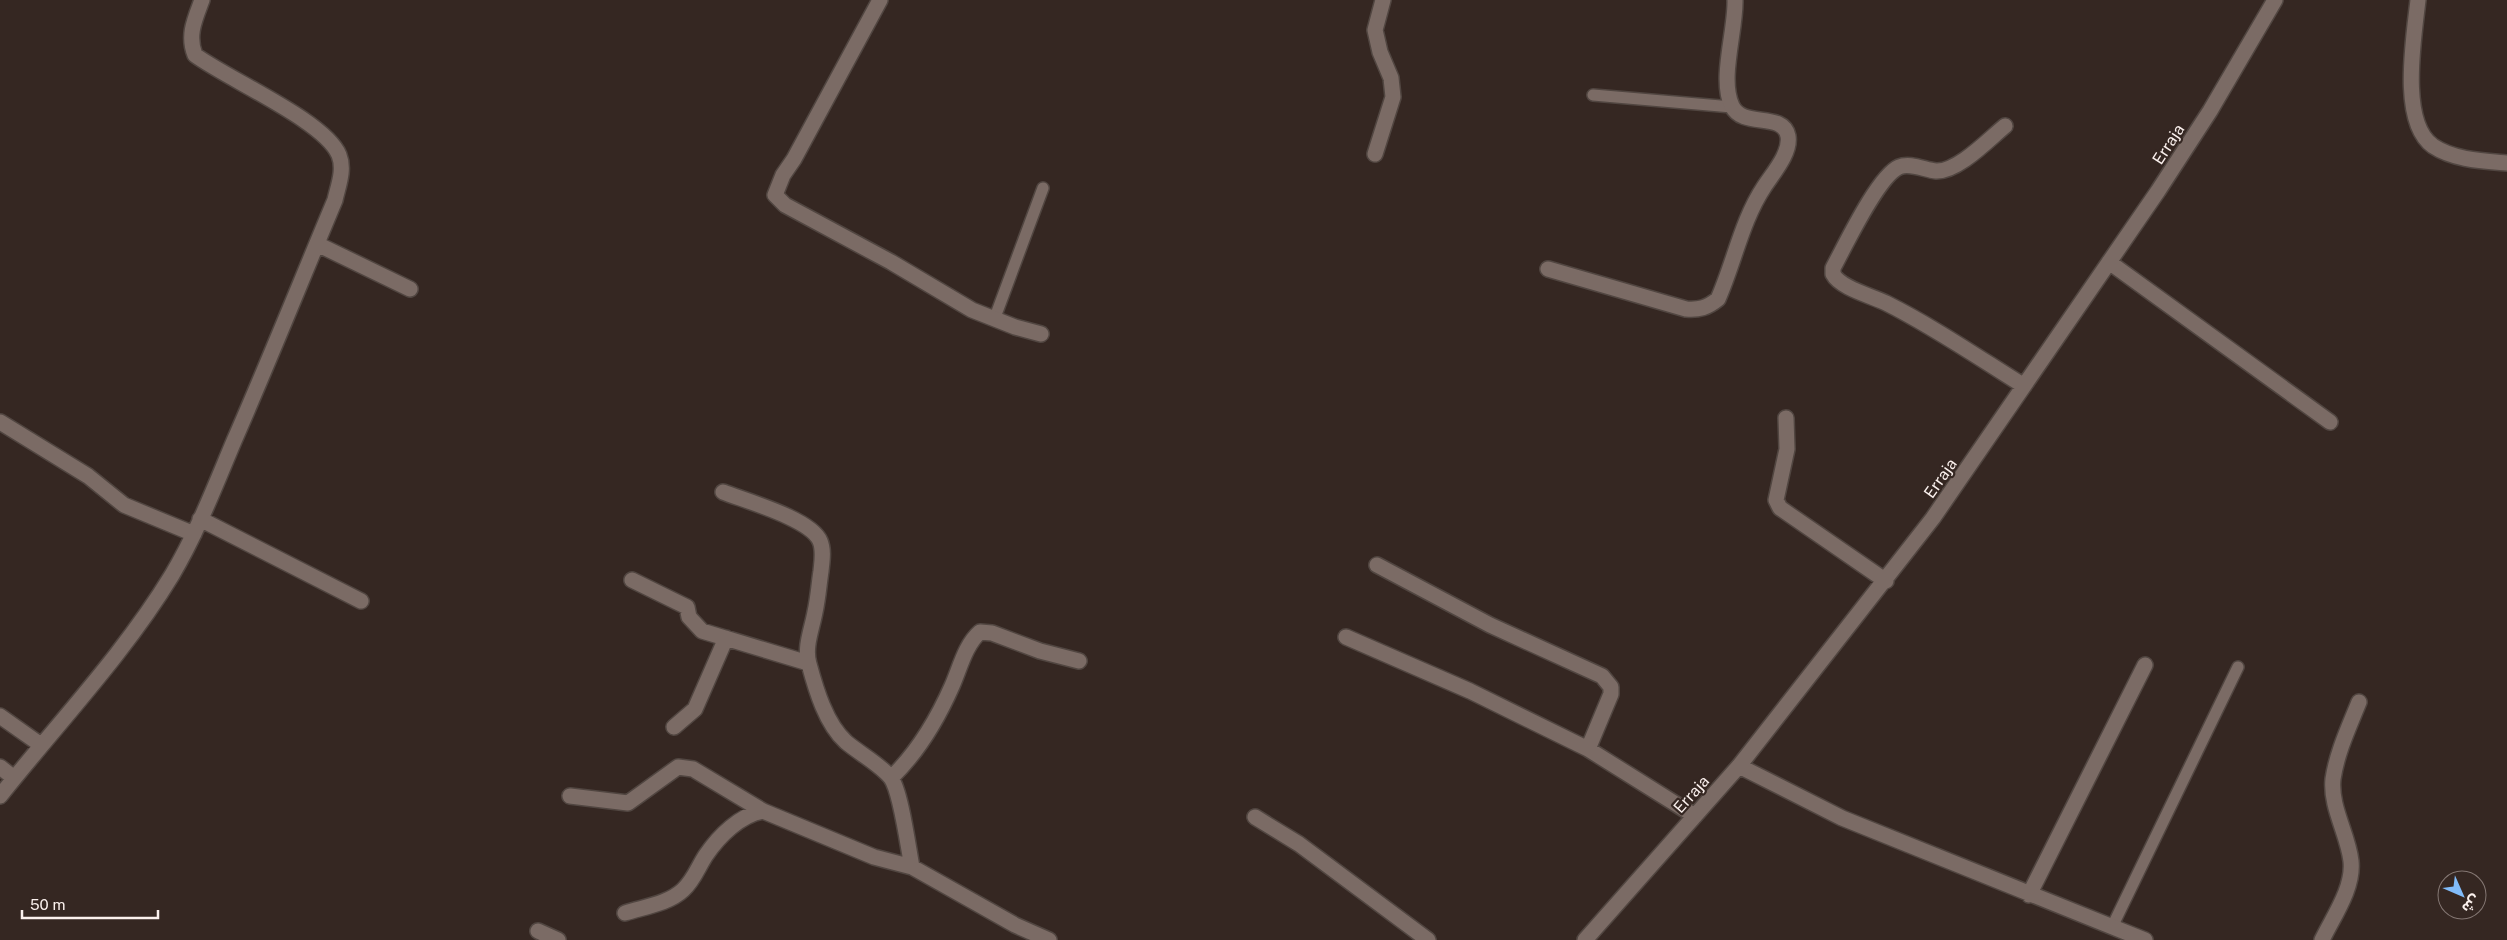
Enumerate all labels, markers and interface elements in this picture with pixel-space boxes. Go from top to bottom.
street label: Erraja [2149,121,2188,168]
street label: Erraja [1920,455,1961,502]
street label: Erraja [1670,772,1713,817]
north arrow [2437,870,2487,920]
scale bar [22,888,159,920]
text: ش [2459,892,2484,917]
text: 50 m [30,896,65,913]

